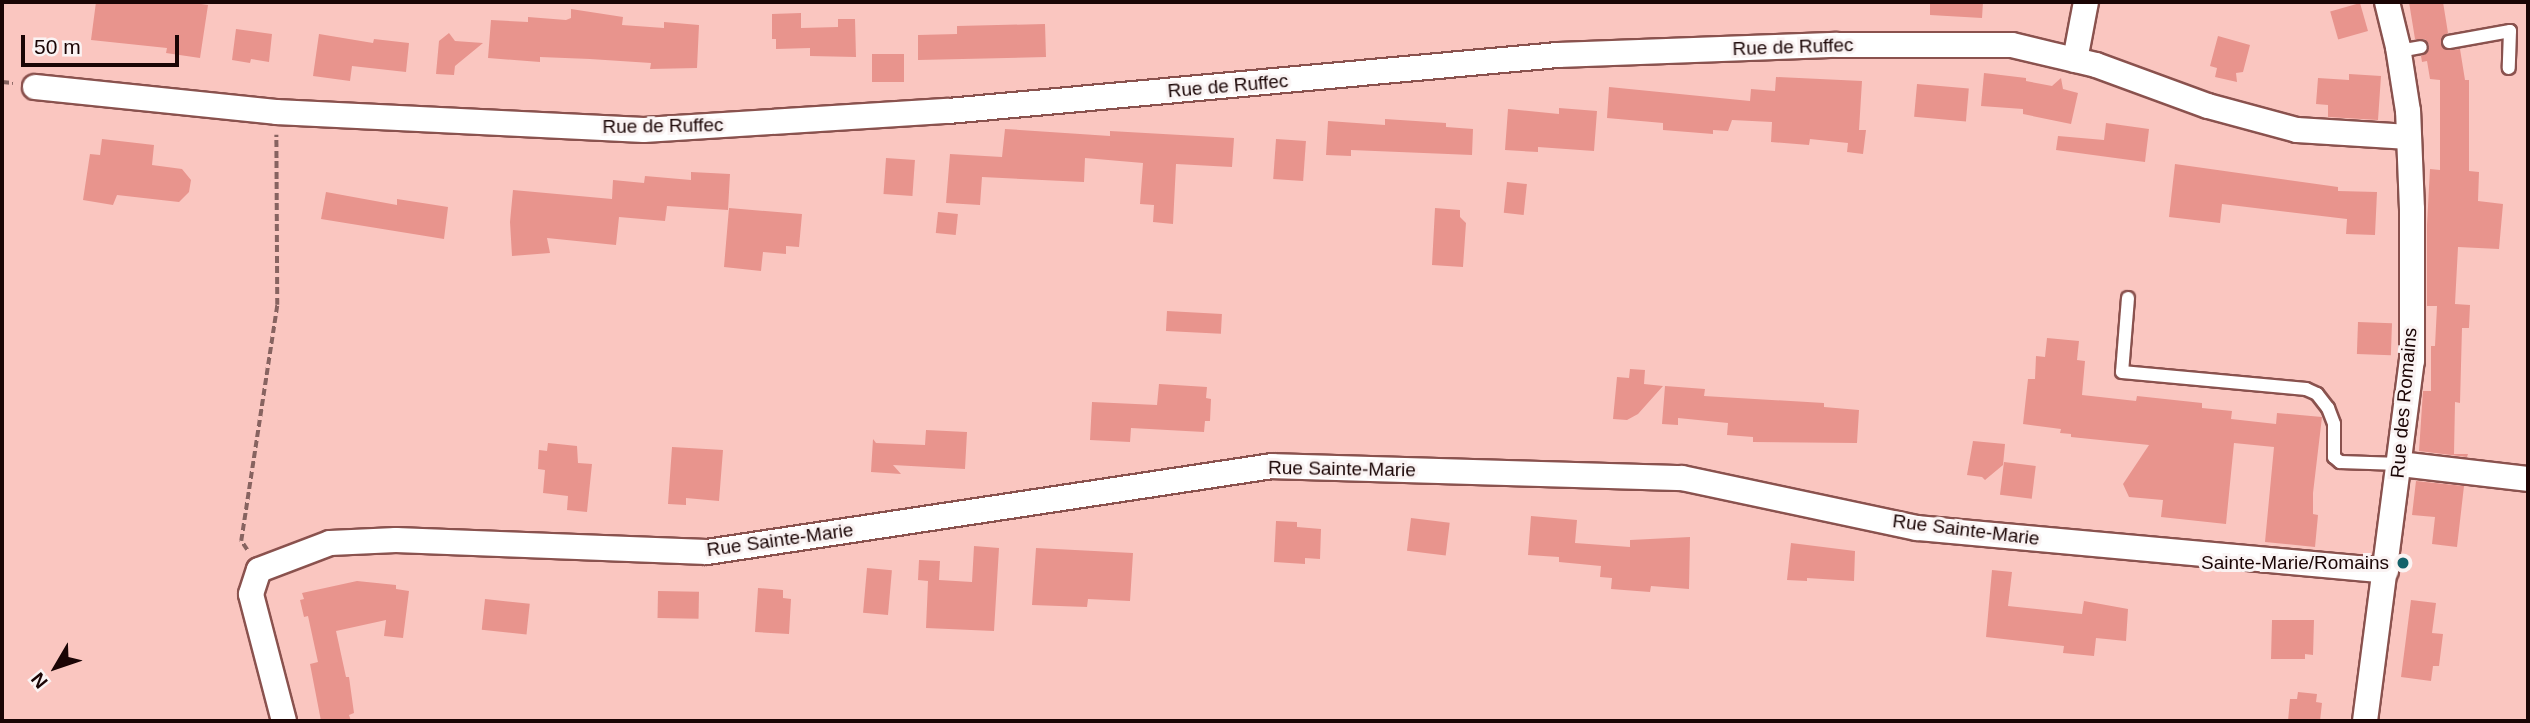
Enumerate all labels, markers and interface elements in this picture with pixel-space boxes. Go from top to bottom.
scale bar [24,21,182,65]
street label: Rue de Ruffec [1732,33,1854,61]
text: 50 m [34,35,81,58]
street label: Rue de Ruffec [1167,69,1289,103]
street label: Rue de Ruffec [602,114,724,138]
street label: Rue des Romains [2386,327,2422,479]
street label: Rue Sainte-Marie [1268,456,1416,482]
street label: Rue Sainte-Marie [1891,510,2041,550]
street label: Rue Sainte-Marie [705,518,855,562]
place label: Sainte-Marie/Romains [2201,552,2389,574]
marker: Sainte-Marie/Romains [2395,555,2411,571]
north arrow [21,632,91,702]
text: N [27,669,52,692]

